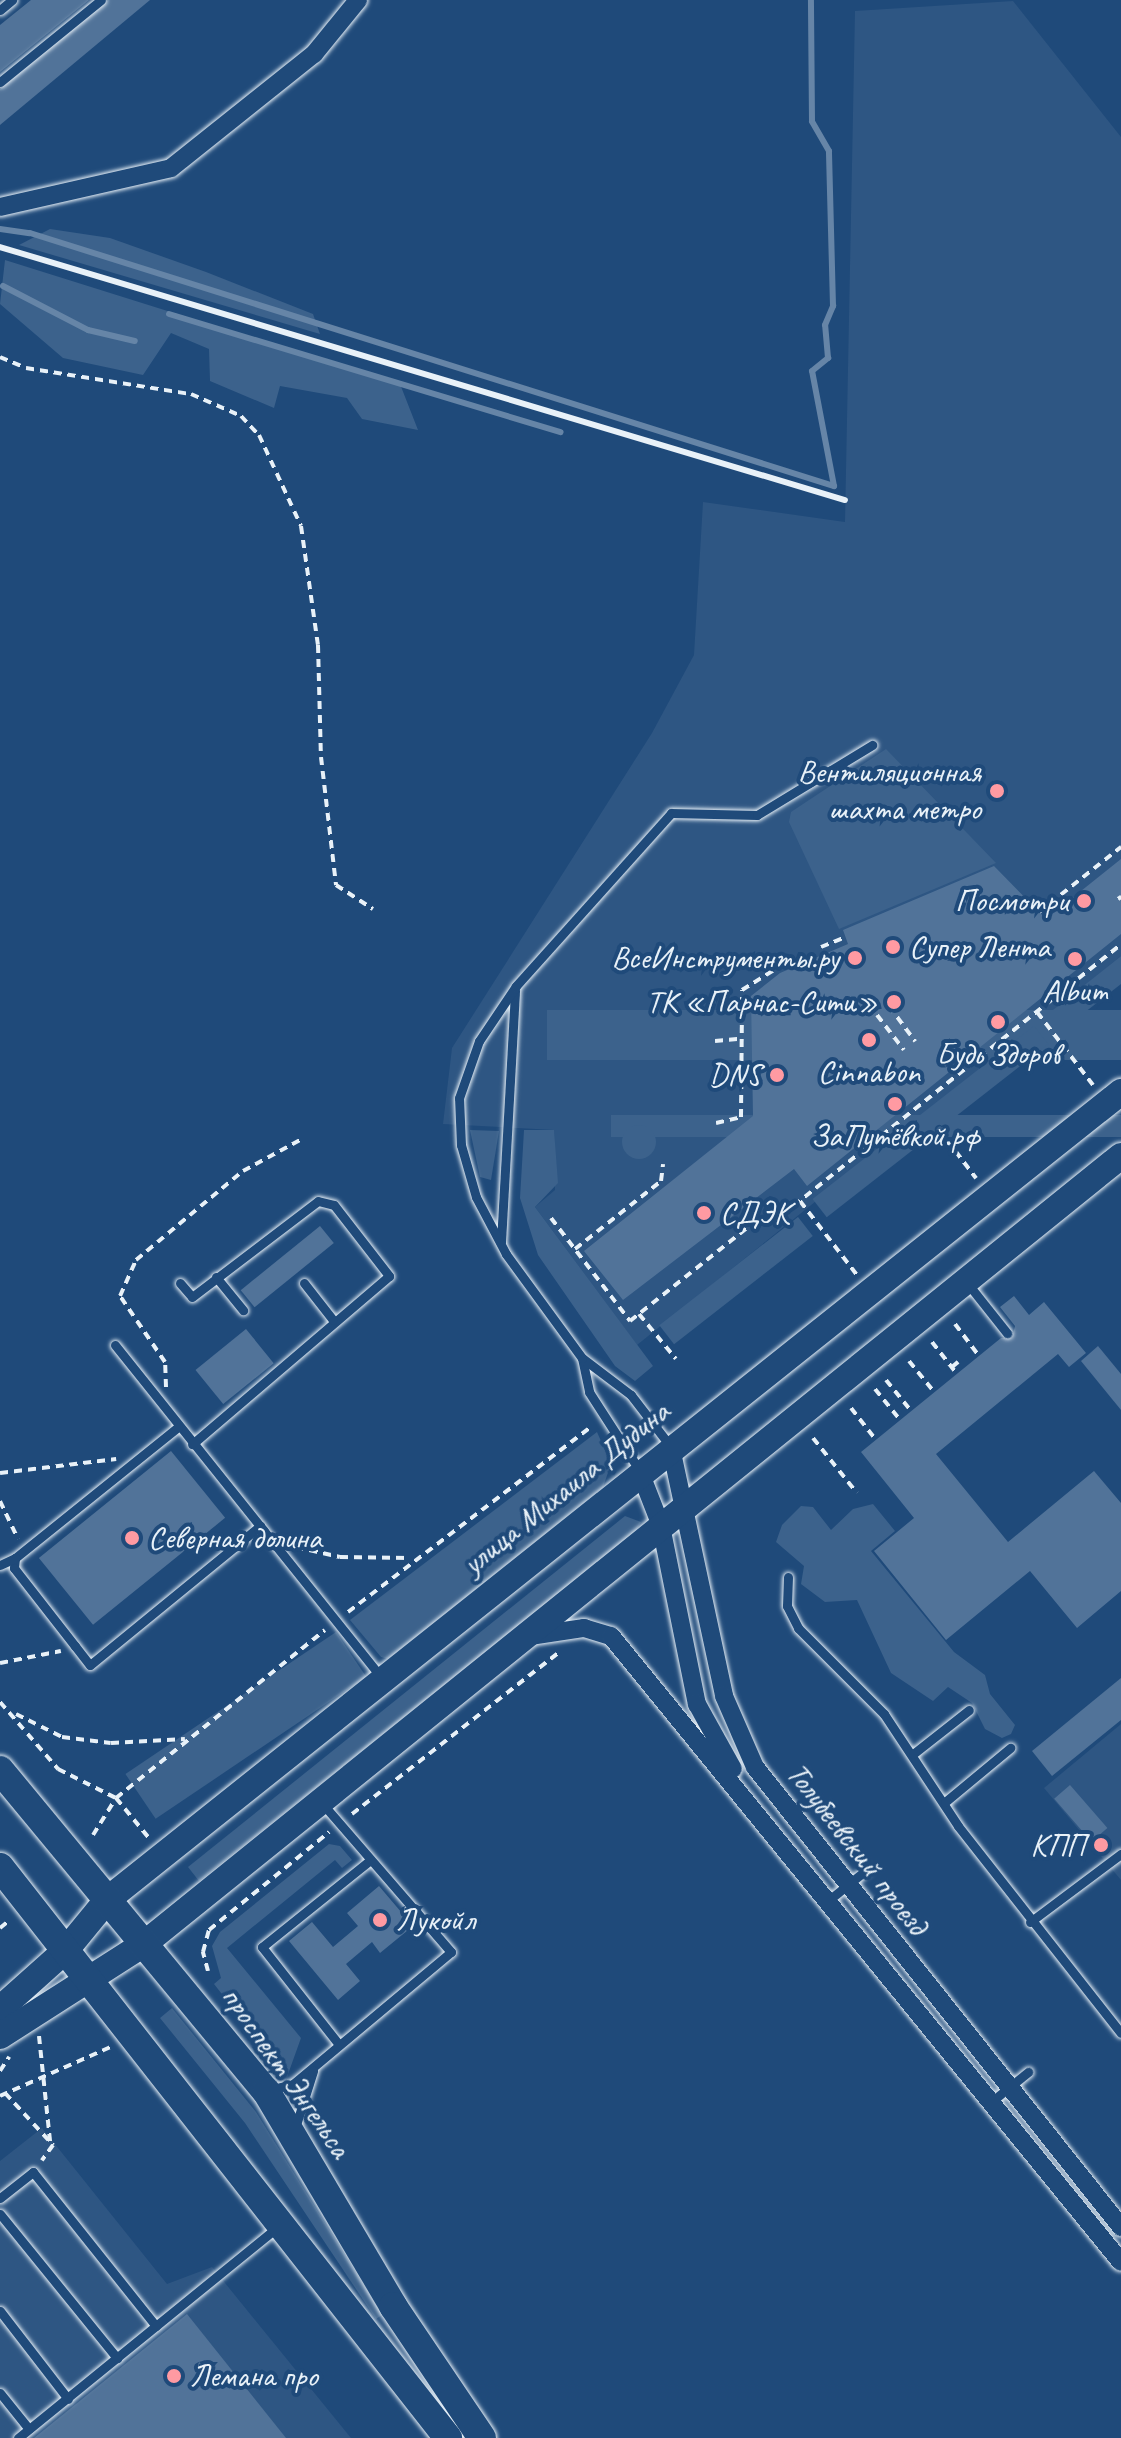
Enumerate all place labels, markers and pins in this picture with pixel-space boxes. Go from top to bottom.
place label: Вентиляционная шахта метро [798,754,981,829]
marker: Вентиляционная шахта метро [988,782,1006,800]
place label: Посмотри [955,882,1068,920]
marker: Посмотри [1075,892,1093,910]
place label: Супер Лента [909,928,1052,966]
marker: Супер Лента [884,938,902,956]
place label: ВсеИнструменты.ру [611,939,839,977]
marker: ВсеИнструменты.ру [846,949,864,967]
marker: Album [1066,950,1084,968]
place label: Album [1042,972,1108,1010]
place label: ТК «Парнас-Сити» [646,983,878,1021]
marker: ТК «Парнас-Сити» [885,993,903,1011]
marker: Будь Здоров [989,1013,1007,1031]
marker: Cinnabon [860,1031,878,1049]
place label: Будь Здоров [934,1035,1062,1073]
place label: Cinnabon [818,1053,920,1091]
place label: DNS [709,1056,761,1094]
marker: DNS [768,1066,786,1084]
marker: ЗаПутёвкой.рф [886,1095,904,1113]
place label: ЗаПутёвкой.рф [811,1117,979,1155]
place label: СДЭК [720,1194,790,1232]
marker: СДЭК [695,1204,713,1222]
place label: Северная долина [148,1519,324,1557]
marker: Северная долина [123,1529,141,1547]
place label: КПП [1030,1826,1085,1864]
marker: КПП [1092,1836,1110,1854]
place label: Лукойл [396,1901,475,1939]
marker: Лукойл [371,1911,389,1929]
place label: Лемана про [190,2357,318,2395]
marker: Лемана про [165,2367,183,2385]

